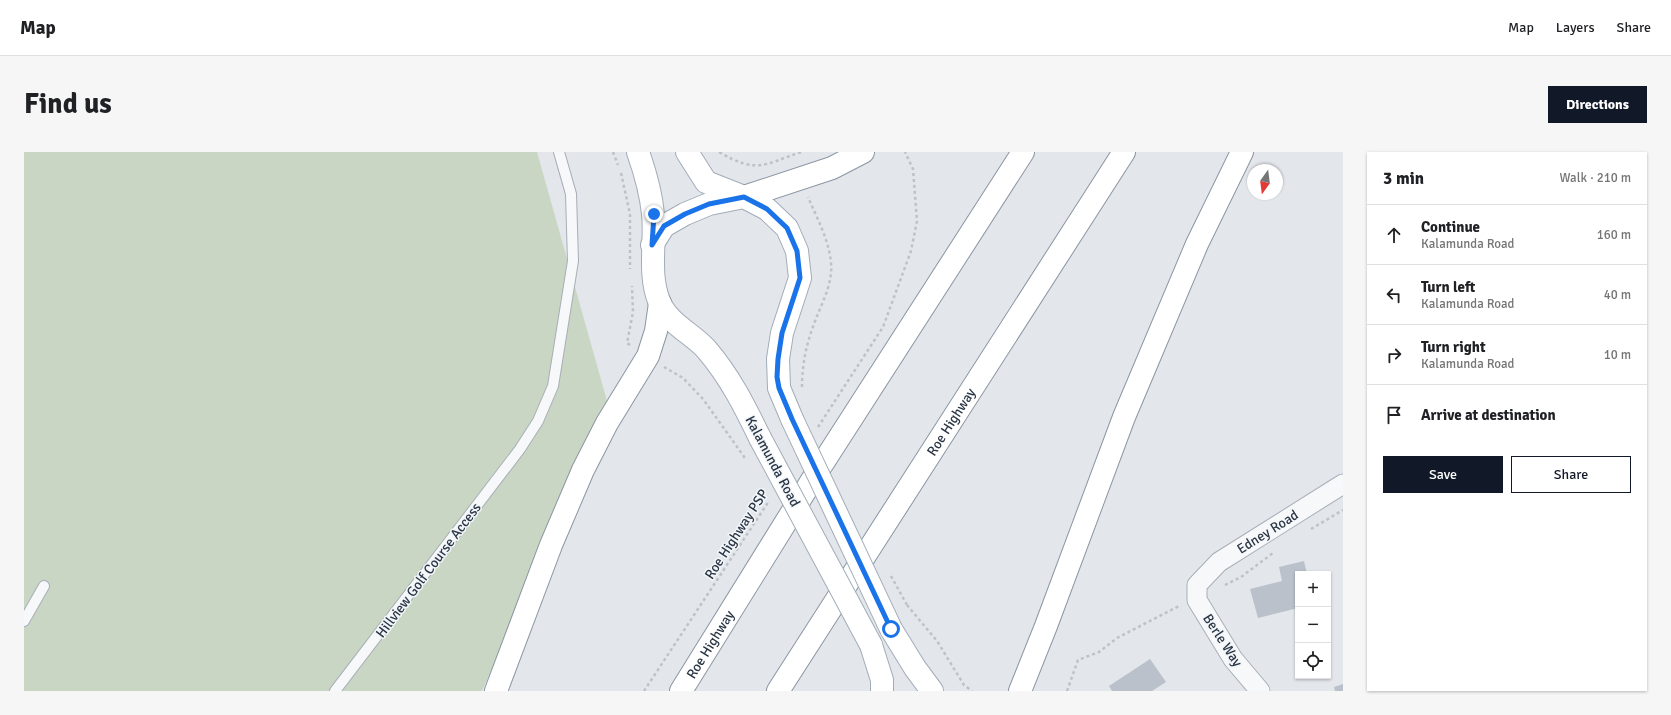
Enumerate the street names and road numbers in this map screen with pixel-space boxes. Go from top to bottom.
street label: Roe Highway [923,385,980,459]
street label: Kalamunda Road [741,413,804,510]
street label: Roe Highway PSP [701,486,772,582]
street label: Hillview Golf Course Access [372,499,485,641]
street label: Edney Road [1234,506,1302,558]
street label: Roe Highway [683,607,738,682]
street label: Berle Way [1199,611,1246,670]

